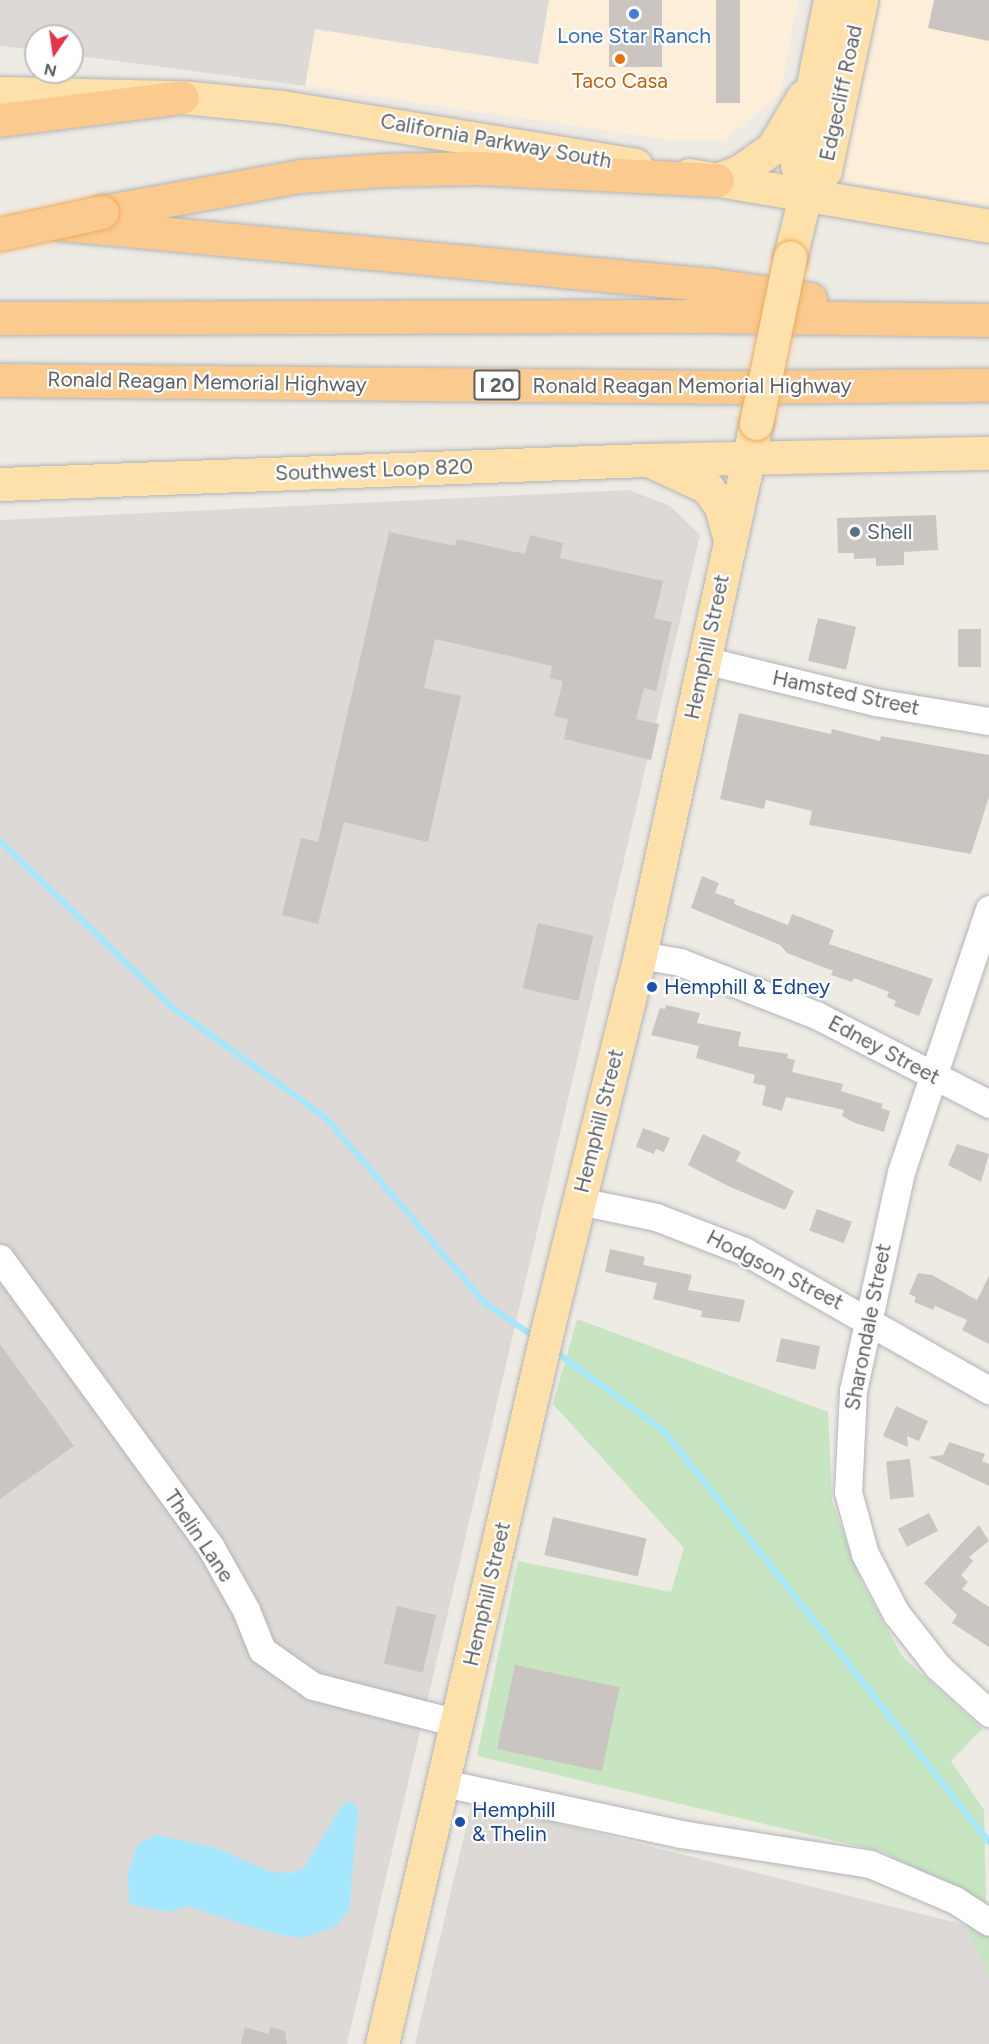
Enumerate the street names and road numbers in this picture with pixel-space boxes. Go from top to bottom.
street label: Edgecliff Road [814,23,868,163]
street label: California Parkway South [379,108,613,174]
street label: Ronald Reagan Memorial Highway [47,367,367,397]
road number: I 20 [473,368,521,402]
street label: Ronald Reagan Memorial Highway [532,373,852,399]
street label: Southwest Loop 820 [275,454,473,486]
street label: Hemphill Street [679,572,735,722]
street label: Hamsted Street [770,665,922,721]
street label: Edney Street [824,1010,944,1090]
street label: Hemphill Street [569,1046,629,1196]
street label: Hodgson Street [702,1225,848,1315]
street label: Sharondale Street [839,1241,897,1413]
street label: Thelin Lane [159,1485,239,1587]
street label: Hemphill Street [458,1519,516,1669]

